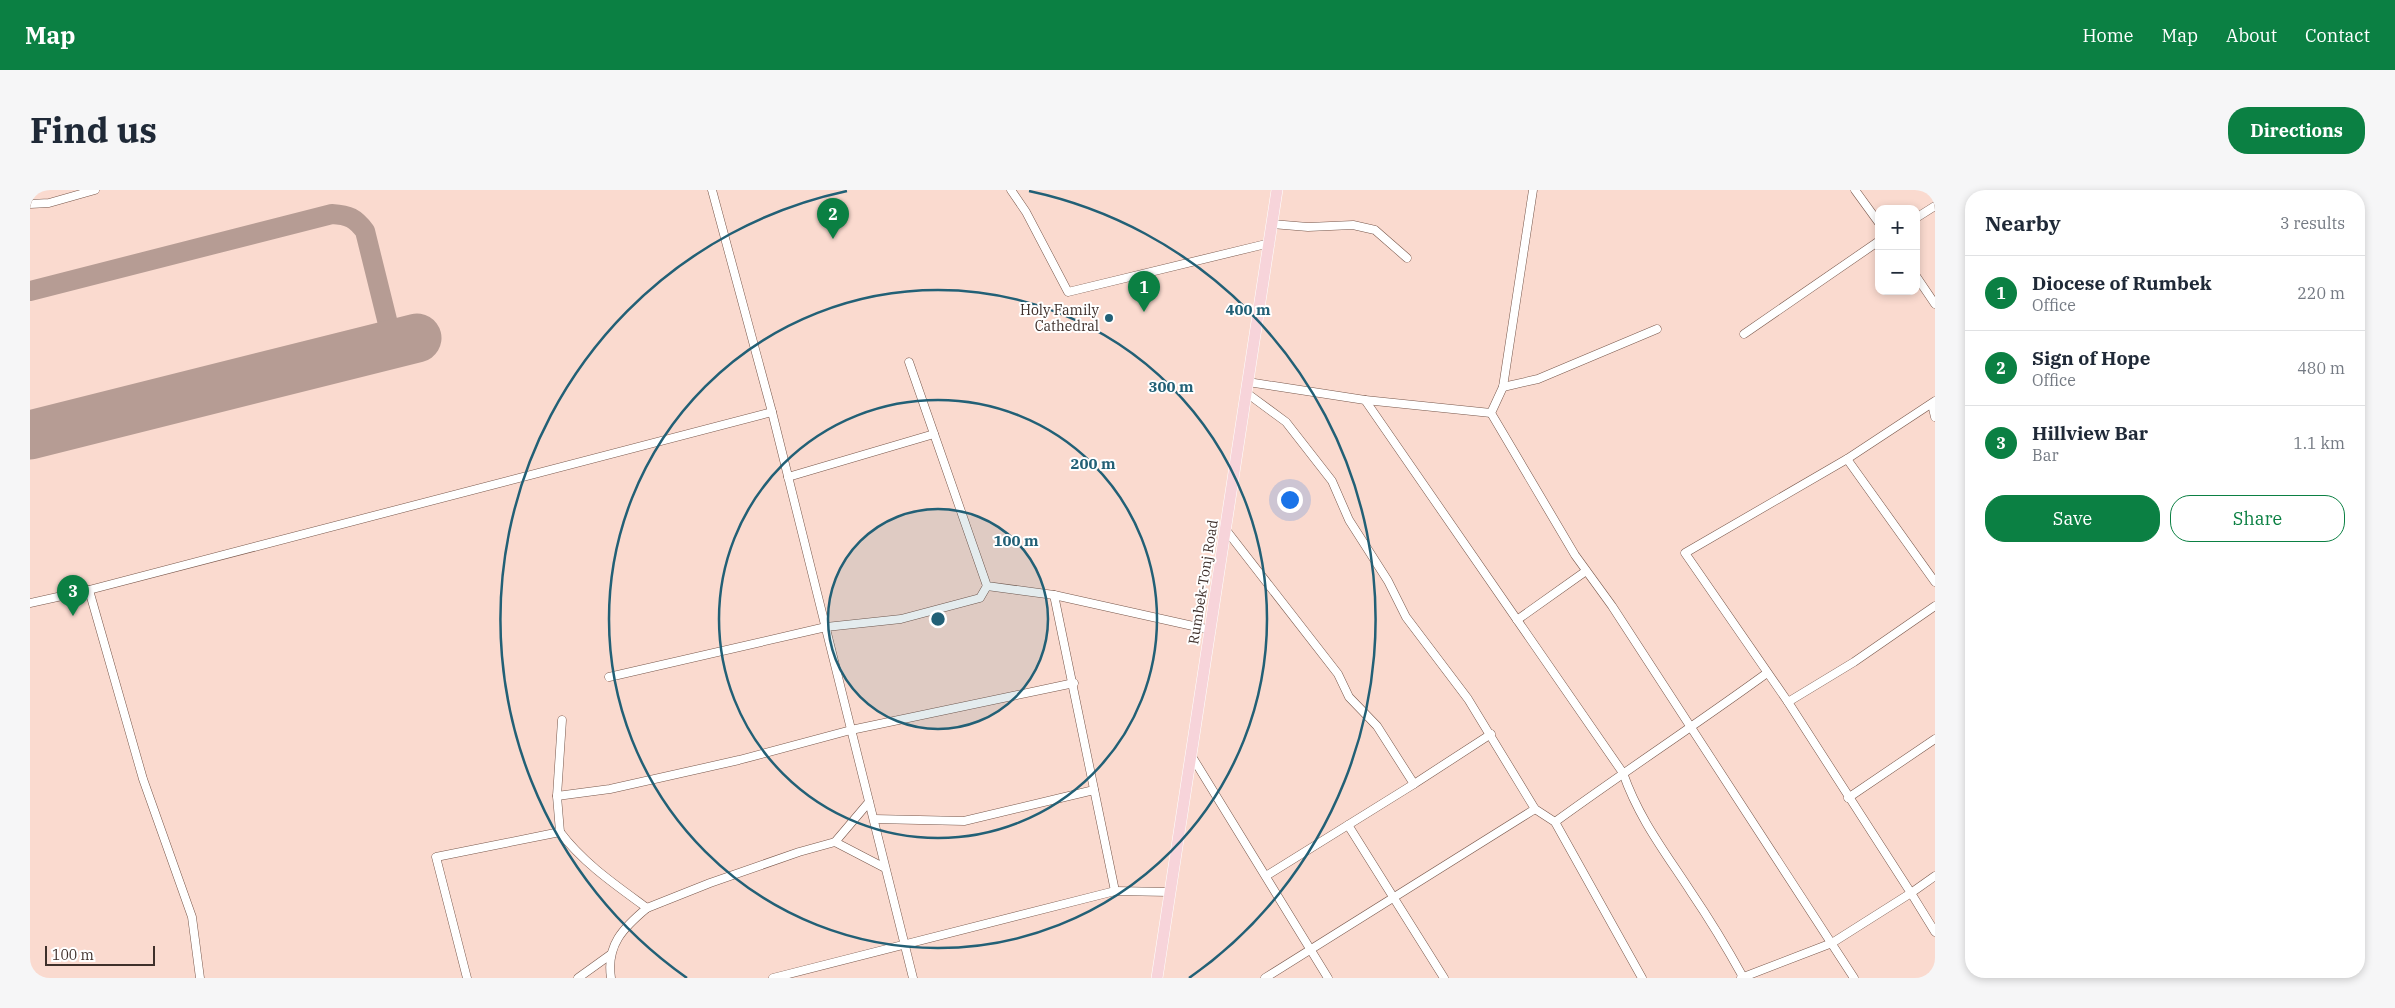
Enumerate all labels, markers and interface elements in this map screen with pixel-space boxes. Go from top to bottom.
text: Map [25,19,75,51]
text: Home [2082,24,2134,47]
text: Map [2162,24,2198,47]
text: About [2226,24,2277,47]
text: Contact [2305,24,2370,47]
text: Find us [30,107,157,153]
button: Directions [2228,107,2365,154]
pin: 2 [817,198,849,239]
map controls [1875,205,1920,295]
button: + [1875,205,1920,250]
text: Nearby [1985,209,2061,237]
text: 3 results [2280,213,2345,233]
button: − [1875,250,1920,295]
pin: 1 [1128,271,1160,312]
text: Diocese of Rumbek [2032,271,2211,295]
text: 1 [1996,283,2006,303]
text: 220 m [2297,283,2345,303]
text: Office [2032,295,2076,315]
text: 400 m [1225,300,1271,319]
place label: Holy Family Cathedral [1020,301,1100,335]
marker: Holy Family Cathedral [1103,312,1115,324]
text: Sign of Hope [2032,346,2150,370]
text: 2 [1996,358,2006,378]
text: 480 m [2297,358,2345,378]
text: Office [2032,370,2076,390]
text: 300 m [1148,377,1194,396]
text: Hillview Bar [2032,421,2148,445]
text: 3 [1996,433,2006,453]
text: 1.1 km [2293,433,2345,453]
text: Bar [2032,445,2059,465]
text: 200 m [1070,454,1116,473]
your location [1277,487,1303,513]
button: Save [1985,495,2160,542]
button: Share [2170,495,2345,542]
street label: Rumbek-Tonj Road [1184,518,1222,646]
text: 100 m [993,531,1039,550]
pin: 3 [57,575,89,616]
centre of rings [929,610,947,628]
scale bar [45,943,155,966]
text: 100 m [52,946,94,964]

